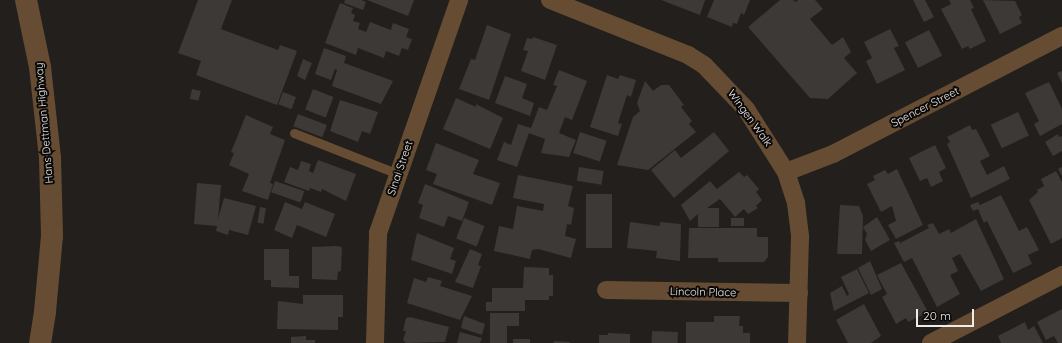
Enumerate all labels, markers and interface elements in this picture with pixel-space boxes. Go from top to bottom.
street label: Hans Dettman Highway [32,62,56,184]
street label: Spencer Street [889,84,961,130]
street label: Wingen Walk [725,87,775,149]
street label: Sinai Street [384,139,416,197]
street label: Lincoln Place [670,285,736,299]
scale bar [918,301,976,327]
text: 20 m [923,308,951,323]

